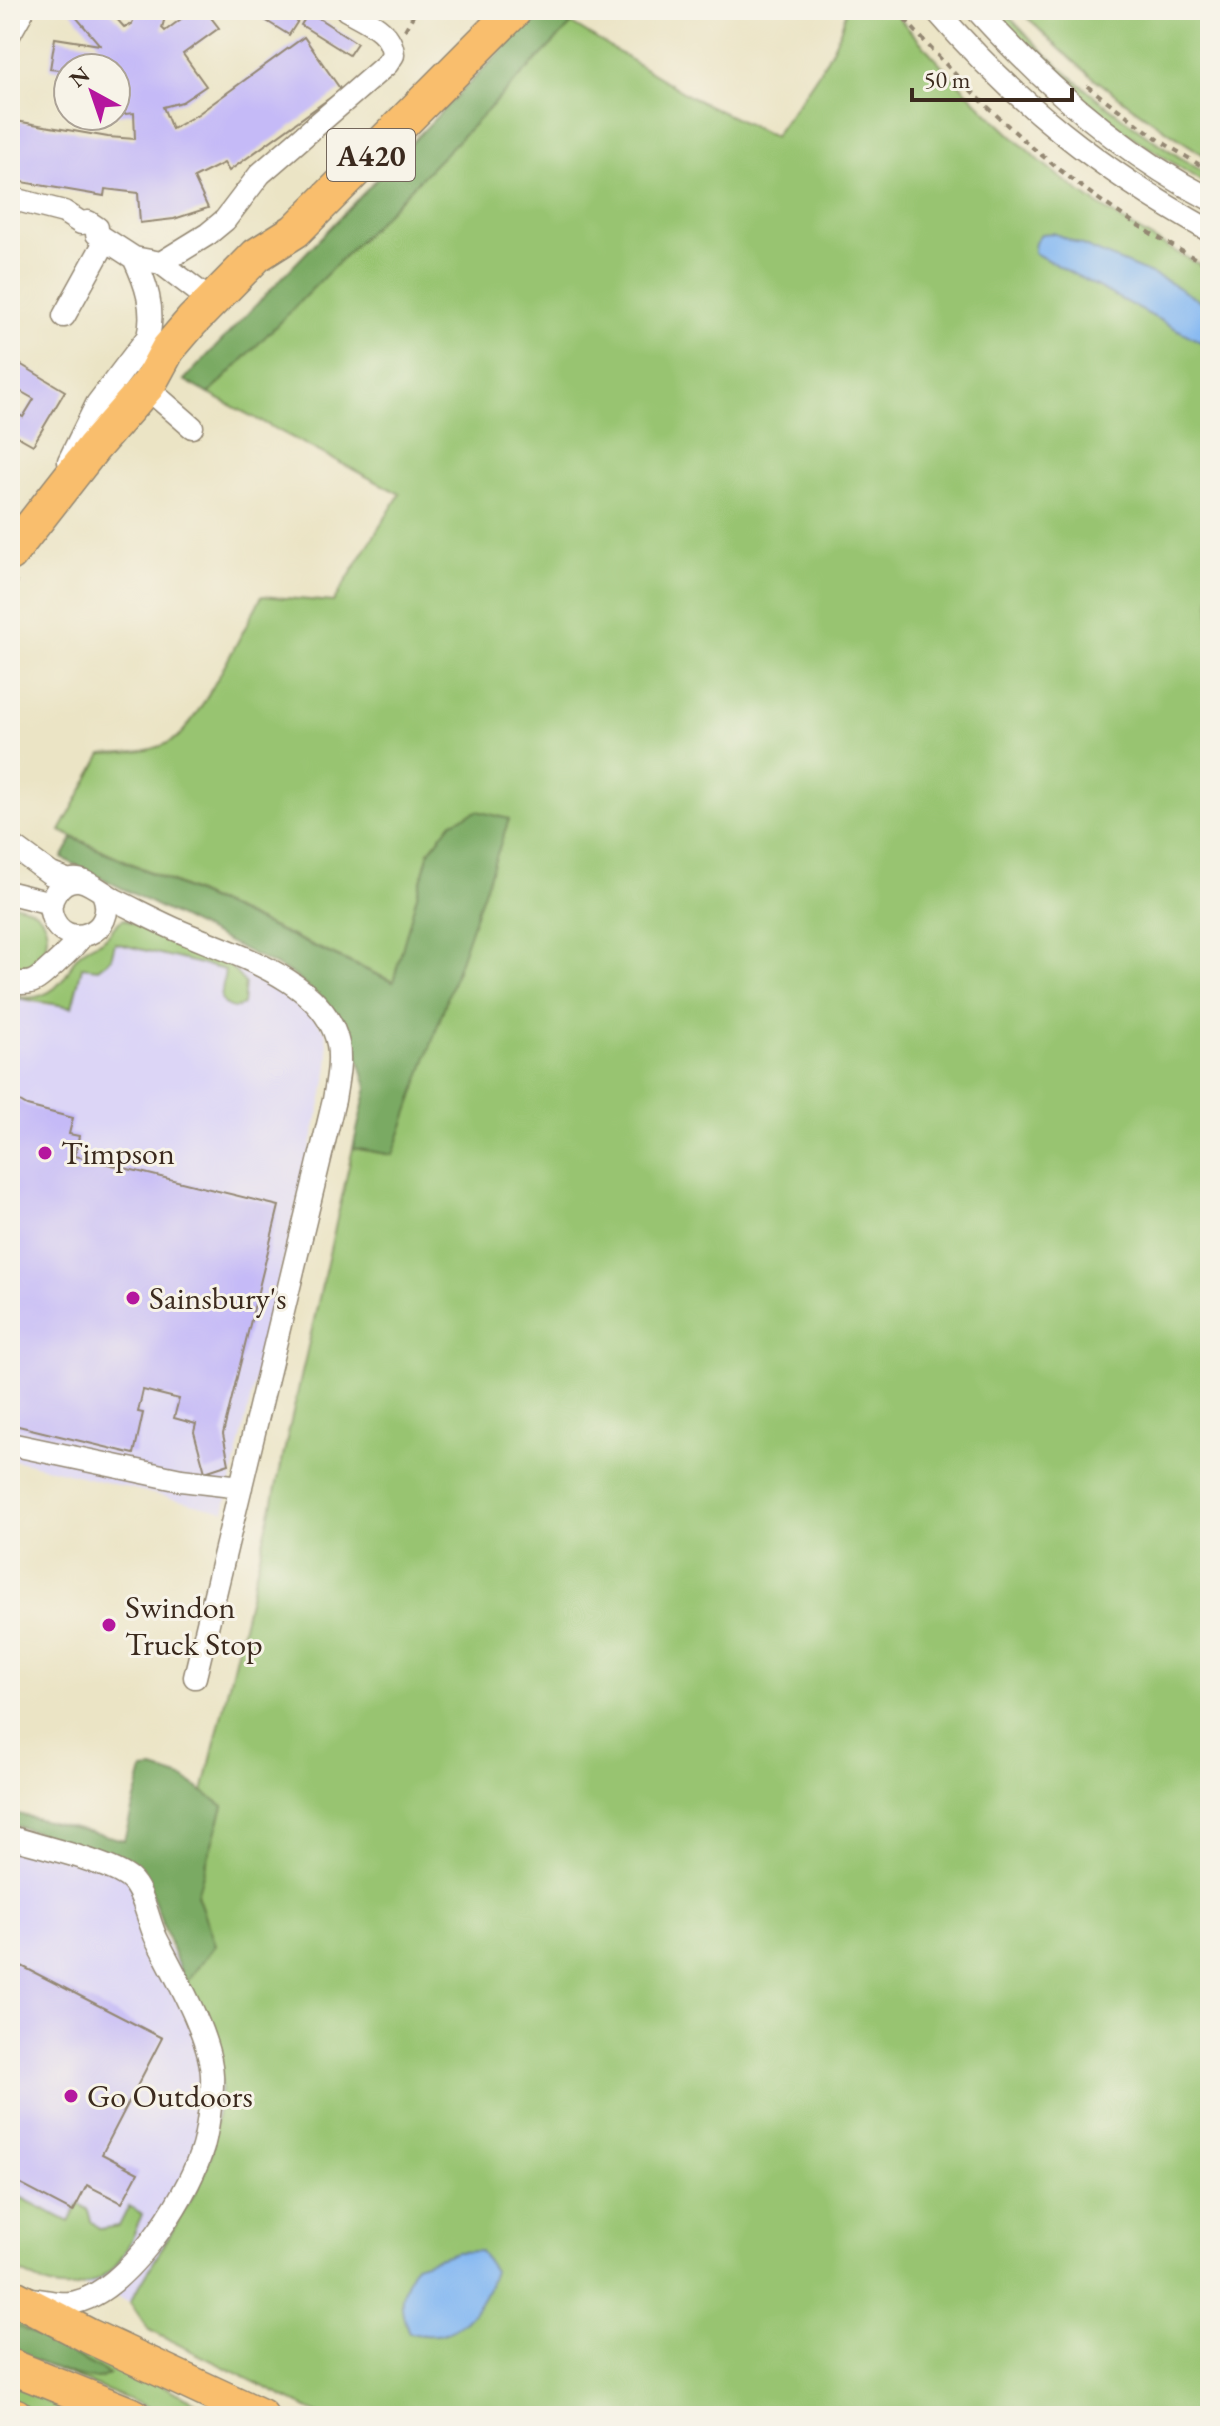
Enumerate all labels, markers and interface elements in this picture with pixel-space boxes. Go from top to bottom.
north arrow [52,52,132,132]
scale bar [912,52,1072,102]
text: N [63,60,96,94]
text: 50 m [924,64,971,95]
road number: A420 [327,129,415,181]
place label: Timpson [61,1132,175,1174]
marker: Timpson [36,1144,54,1162]
place label: Sainsbury's [149,1277,287,1319]
marker: Sainsbury's [124,1289,142,1307]
place label: Swindon Truck Stop [125,1586,263,1665]
marker: Swindon Truck Stop [100,1616,118,1634]
place label: Go Outdoors [87,2075,253,2117]
marker: Go Outdoors [62,2087,80,2105]

